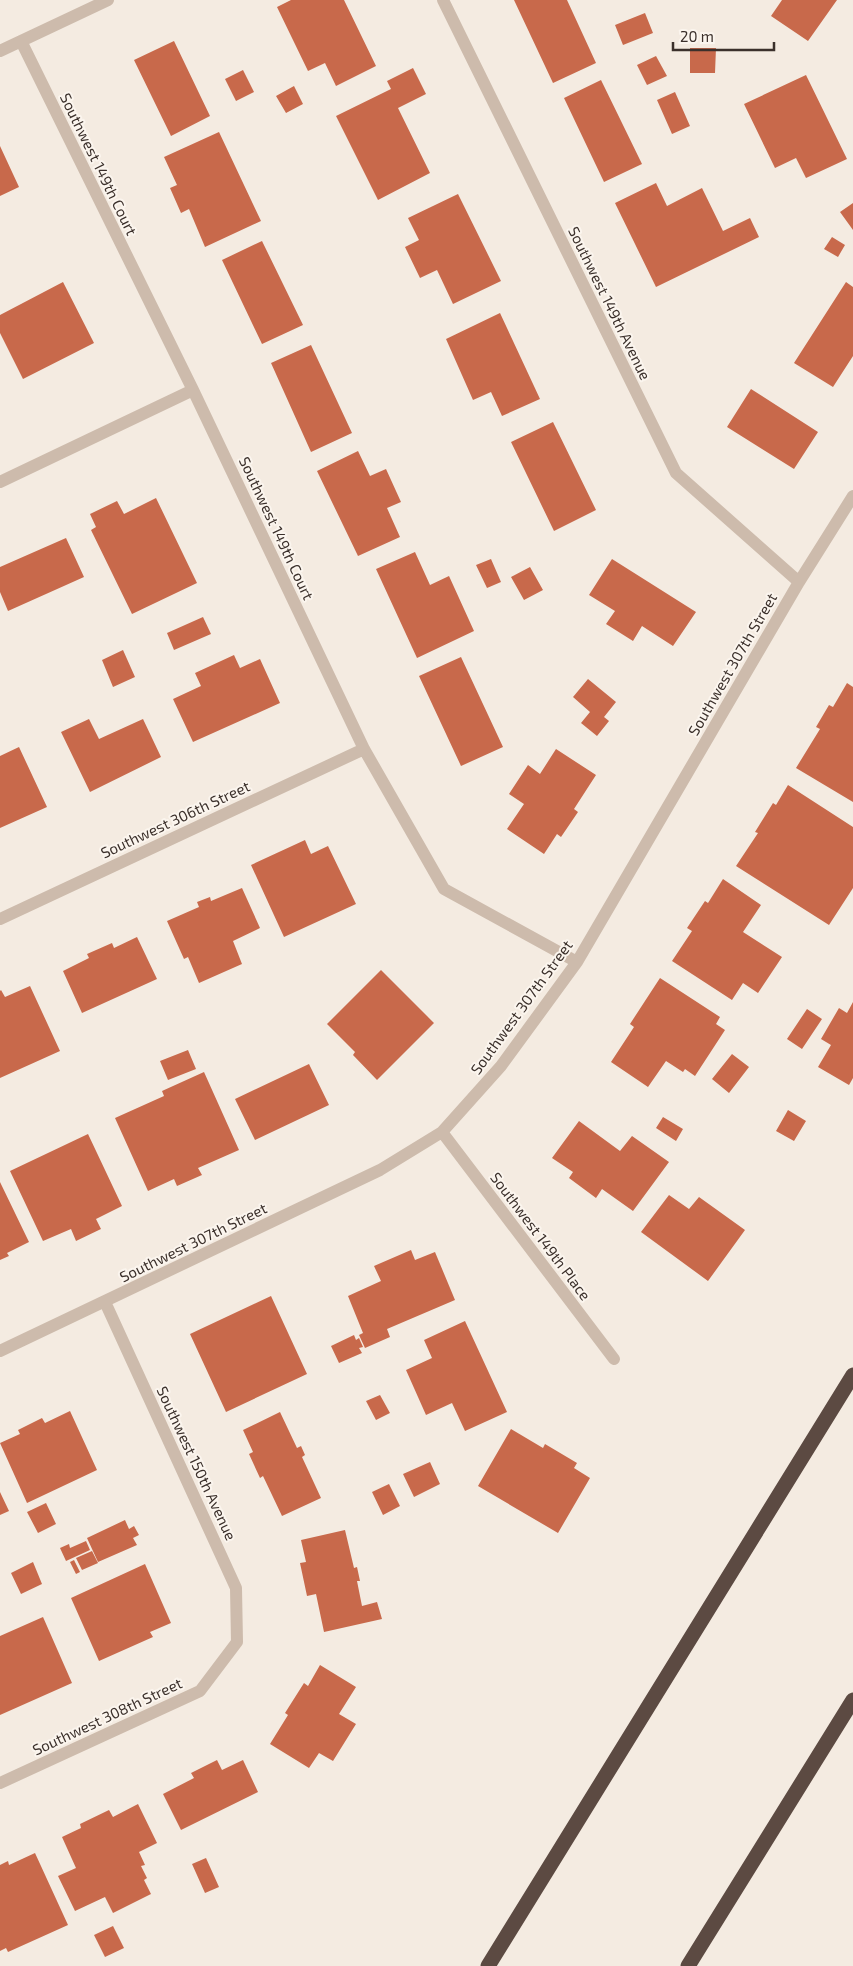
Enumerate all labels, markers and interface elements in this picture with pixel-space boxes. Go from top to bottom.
scale bar [673,20,774,52]
text: 20 m [680,27,714,45]
street label: Southwest 149th Court [57,90,141,238]
street label: Southwest 149th Avenue [565,223,655,383]
street label: Southwest 149th Court [236,454,318,603]
street label: Southwest 307th Street [684,589,780,738]
street label: Southwest 306th Street [98,776,253,861]
street label: Southwest 307th Street [466,936,576,1078]
street label: Southwest 149th Place [487,1169,595,1303]
street label: Southwest 307th Street [116,1198,270,1285]
street label: Southwest 150th Avenue [153,1383,241,1543]
street label: Southwest 308th Street [29,1673,185,1759]

